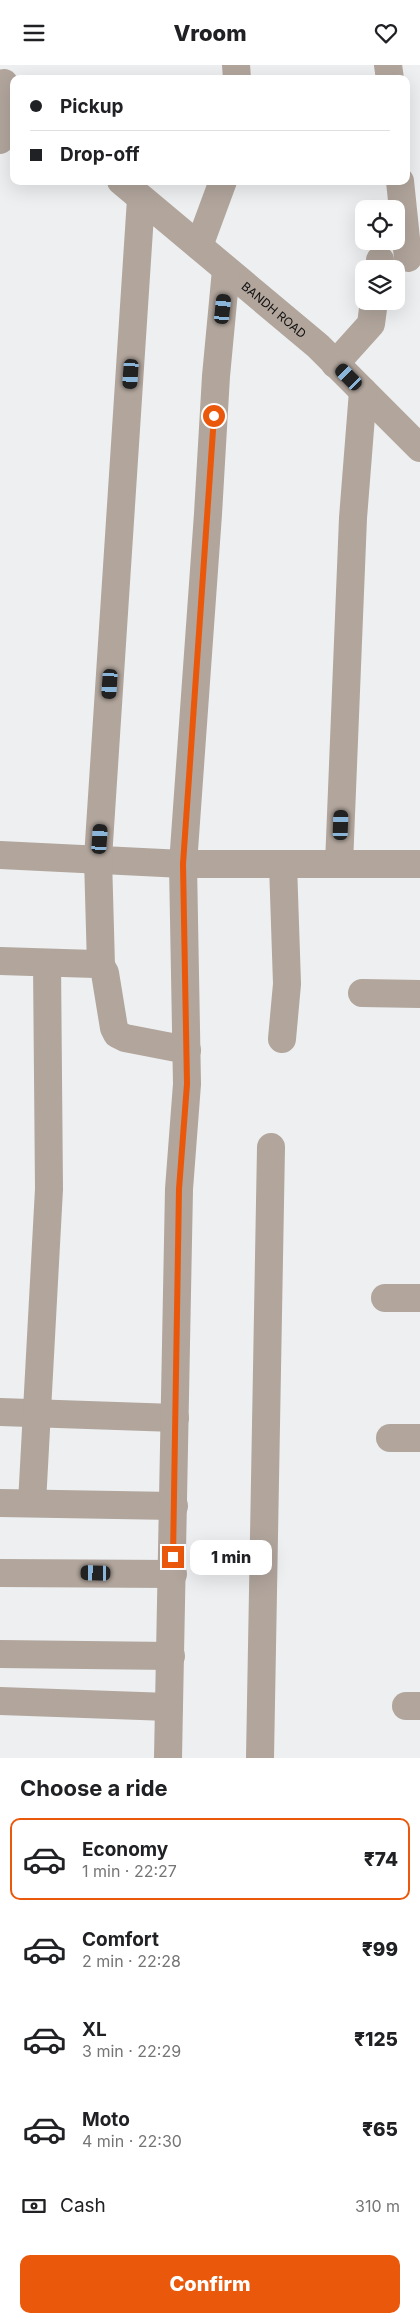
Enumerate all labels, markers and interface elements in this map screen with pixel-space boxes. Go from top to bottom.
icon: menu [20,19,48,47]
icon: heart [372,19,400,47]
text: Vroom [173,20,247,46]
text: Pickup [60,95,123,118]
text: Drop-off [60,143,140,166]
map controls [355,200,405,310]
button: locate [355,200,405,250]
button: layers [355,260,405,310]
street label: BANDH ROAD [239,278,310,341]
car [213,293,232,325]
car [122,359,139,389]
car [333,361,364,393]
route start [203,405,225,427]
car [101,669,118,699]
car [332,810,349,840]
car [91,824,108,854]
callout: 1 min [190,1539,273,1575]
route end [162,1546,184,1568]
text: 1 min [211,1547,251,1567]
car [80,1565,111,1581]
text: Choose a ride [20,1775,168,1801]
icon: car [22,1837,67,1882]
text: Economy [82,1838,168,1861]
text: ₹74 [364,1848,398,1871]
text: 1 min · 22:27 [82,1861,177,1881]
icon: car [22,1927,67,1972]
text: Comfort [82,1928,159,1951]
text: ₹99 [362,1938,398,1961]
text: 2 min · 22:28 [82,1951,181,1971]
icon: car [22,2017,67,2062]
text: XL [82,2018,107,2041]
text: ₹125 [354,2028,398,2051]
text: 3 min · 22:29 [82,2041,181,2061]
icon: car [22,2107,67,2152]
text: Moto [82,2108,130,2131]
text: ₹65 [362,2118,398,2141]
text: 4 min · 22:30 [82,2131,182,2151]
icon: cash [20,2192,48,2220]
text: Cash [60,2194,106,2217]
text: 310 m [355,2196,400,2216]
button: Confirm [20,2255,400,2313]

